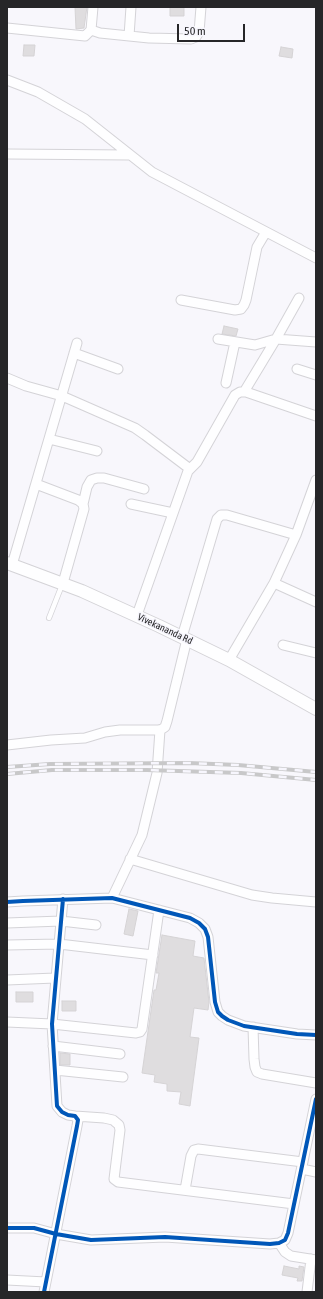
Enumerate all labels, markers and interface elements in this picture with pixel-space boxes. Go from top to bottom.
scale bar [179,16,247,42]
text: 50 m [184,24,206,38]
street label: Vivekananda Rd [135,611,195,647]

